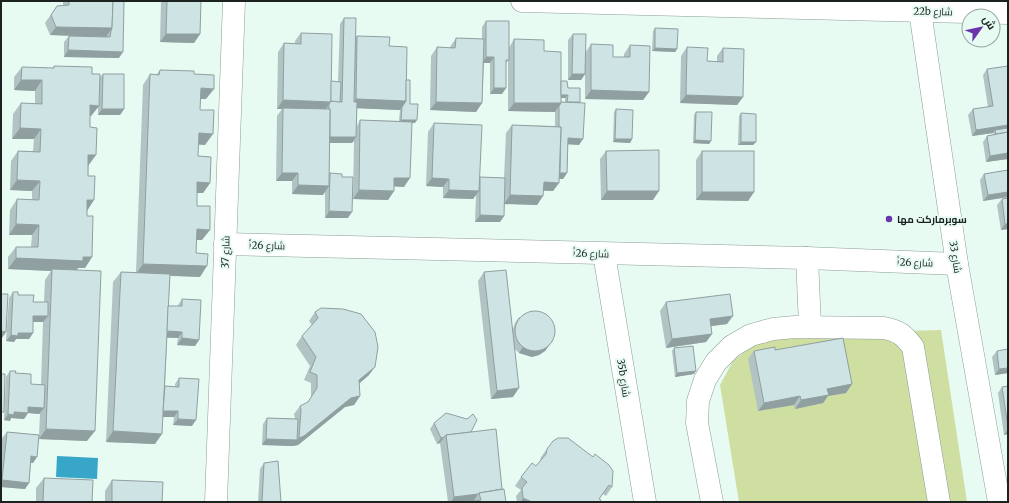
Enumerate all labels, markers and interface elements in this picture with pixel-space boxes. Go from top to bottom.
street label: 22b شارع [913,5,953,18]
north arrow [961,8,1001,48]
text: ش [980,13,999,32]
place label: سوبرماركت مها [897,213,967,226]
marker: سوبرماركت مها [884,214,894,224]
street label: شارع 37 [218,235,233,269]
street label: شارع 26أ [249,239,285,252]
street label: شارع 33 [947,240,964,274]
street label: شارع 26أ [573,246,609,261]
street label: شارع 26أ [897,255,933,270]
street label: 35b شارع [614,358,633,398]

